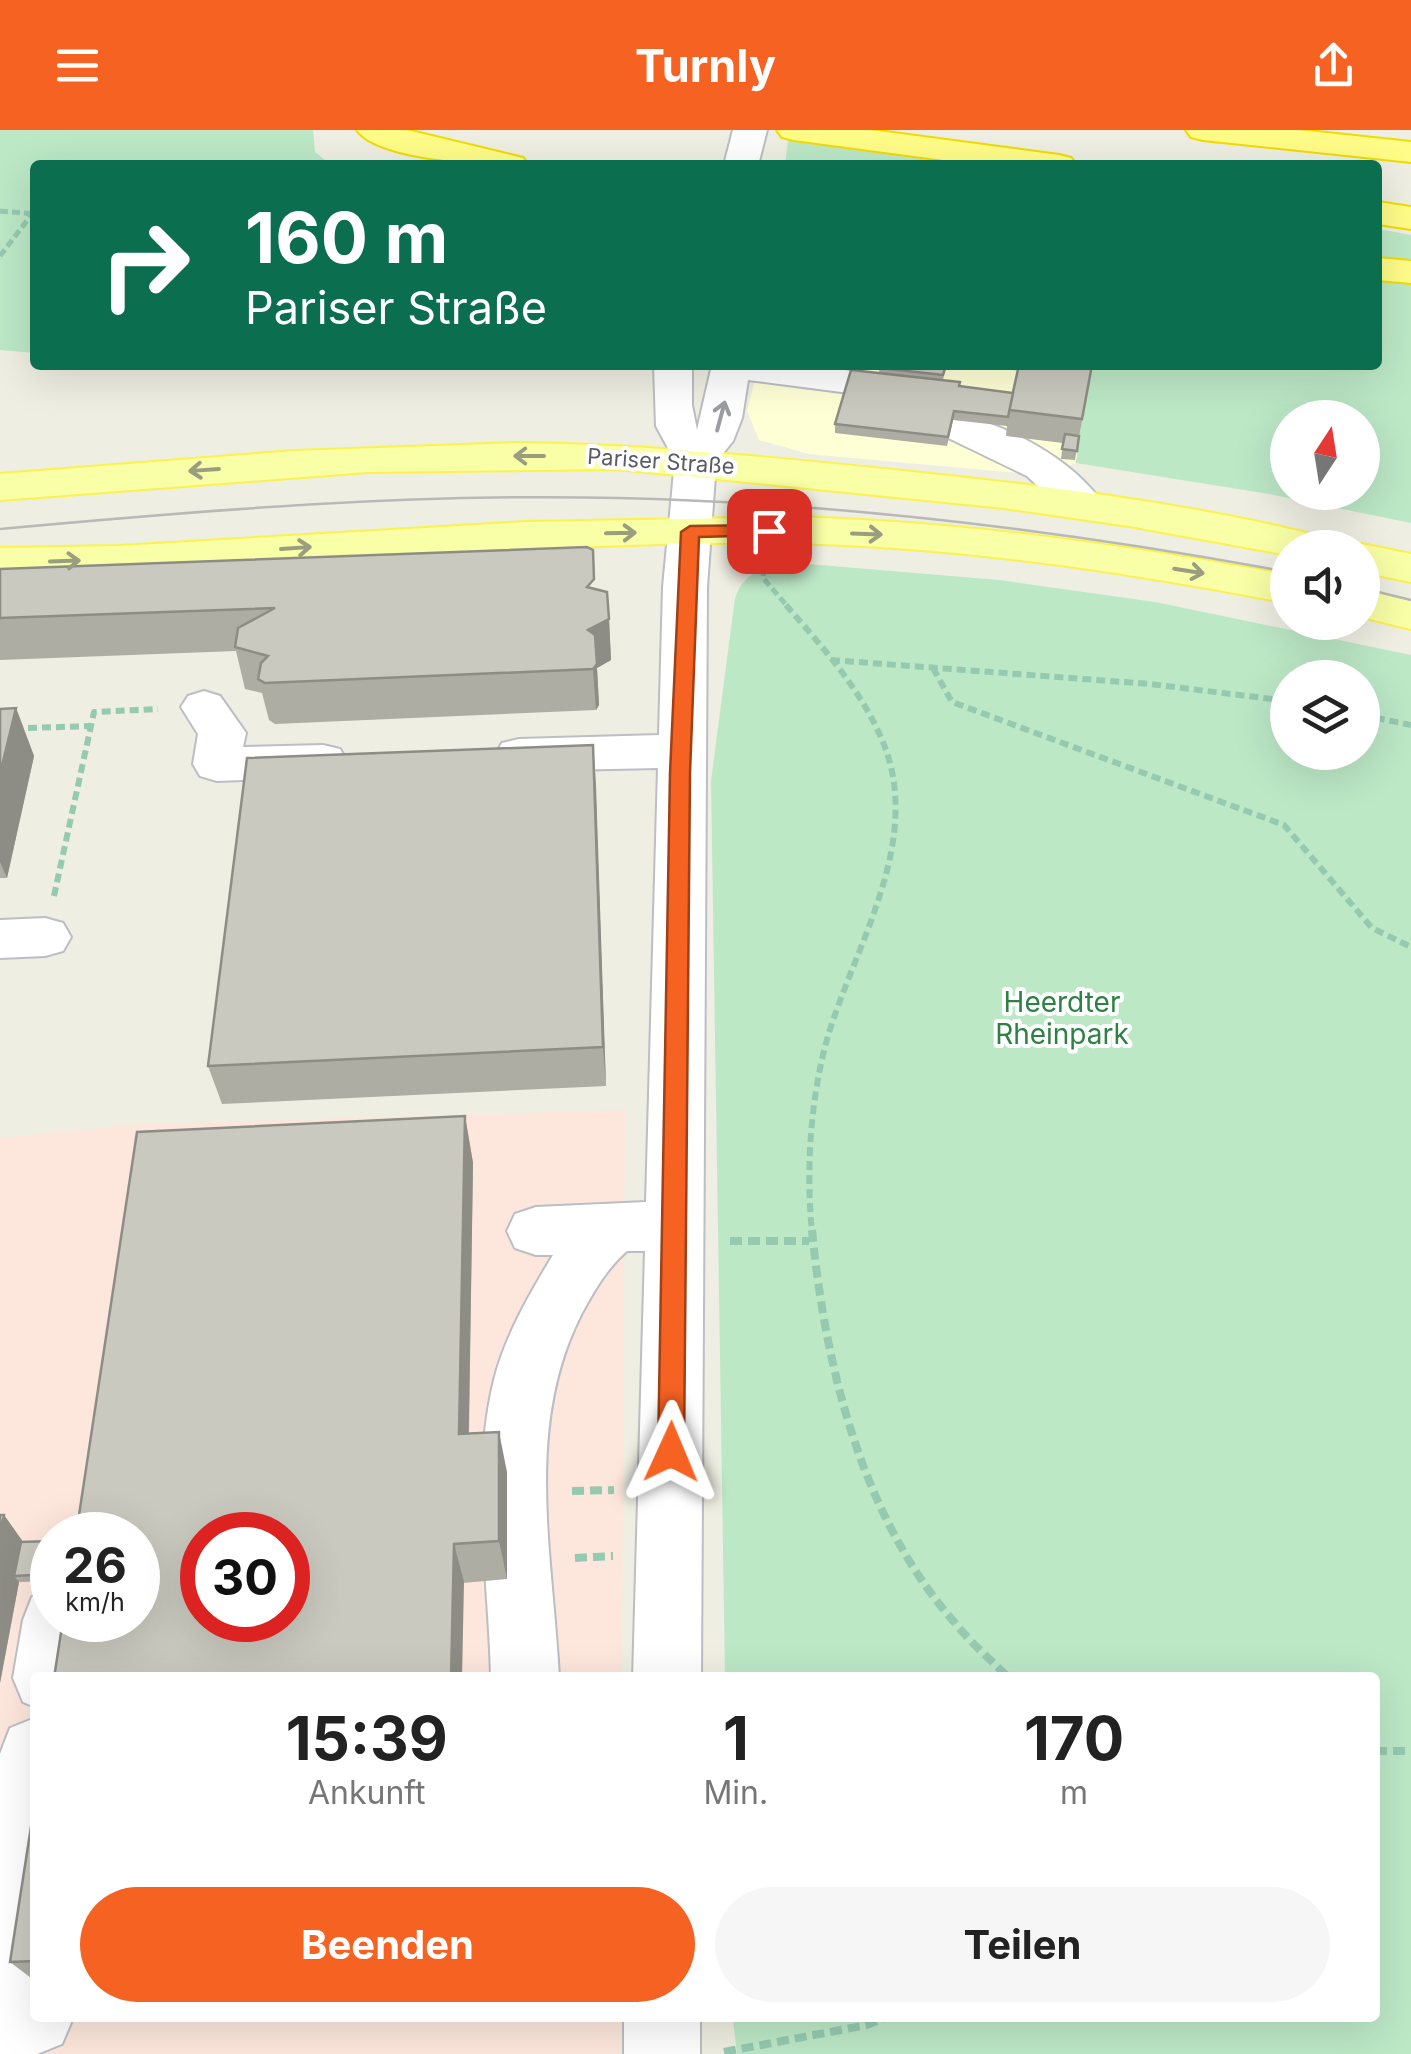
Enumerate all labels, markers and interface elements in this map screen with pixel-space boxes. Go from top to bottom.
icon: menu [50,38,105,93]
text: Turnly [635,38,776,93]
icon: share [1306,38,1361,93]
text: 160 m [245,195,448,280]
icon: right [80,200,210,330]
text: Pariser Straße [245,280,547,335]
north arrow [1270,400,1380,510]
map controls [1270,400,1380,770]
one-way arrow [713,401,731,433]
street label: Pariser Straße [586,443,736,479]
one-way arrow [513,446,546,466]
one-way arrow [189,461,221,480]
pin [727,489,812,574]
icon: arrive [742,504,797,559]
one-way arrow [604,524,636,542]
one-way arrow [850,524,882,543]
button: sound [1270,530,1380,640]
one-way arrow [280,538,312,557]
one-way arrow [48,552,80,571]
one-way arrow [1173,562,1205,581]
button: layers [1270,660,1380,770]
park label: Heerdter Rheinpark [995,985,1129,1051]
position arrow [619,1400,723,1504]
speed limit sign: 30 [180,1512,310,1642]
text: 26 [63,1535,127,1595]
text: km/h [65,1587,125,1617]
text: 15:39 [286,1702,448,1774]
text: 1 [723,1702,749,1774]
text: 170 [1024,1702,1124,1774]
text: Ankunft [308,1773,426,1812]
text: Min. [703,1773,768,1812]
text: m [1060,1773,1088,1812]
button: Beenden [80,1887,695,2002]
button: Teilen [715,1887,1330,2002]

